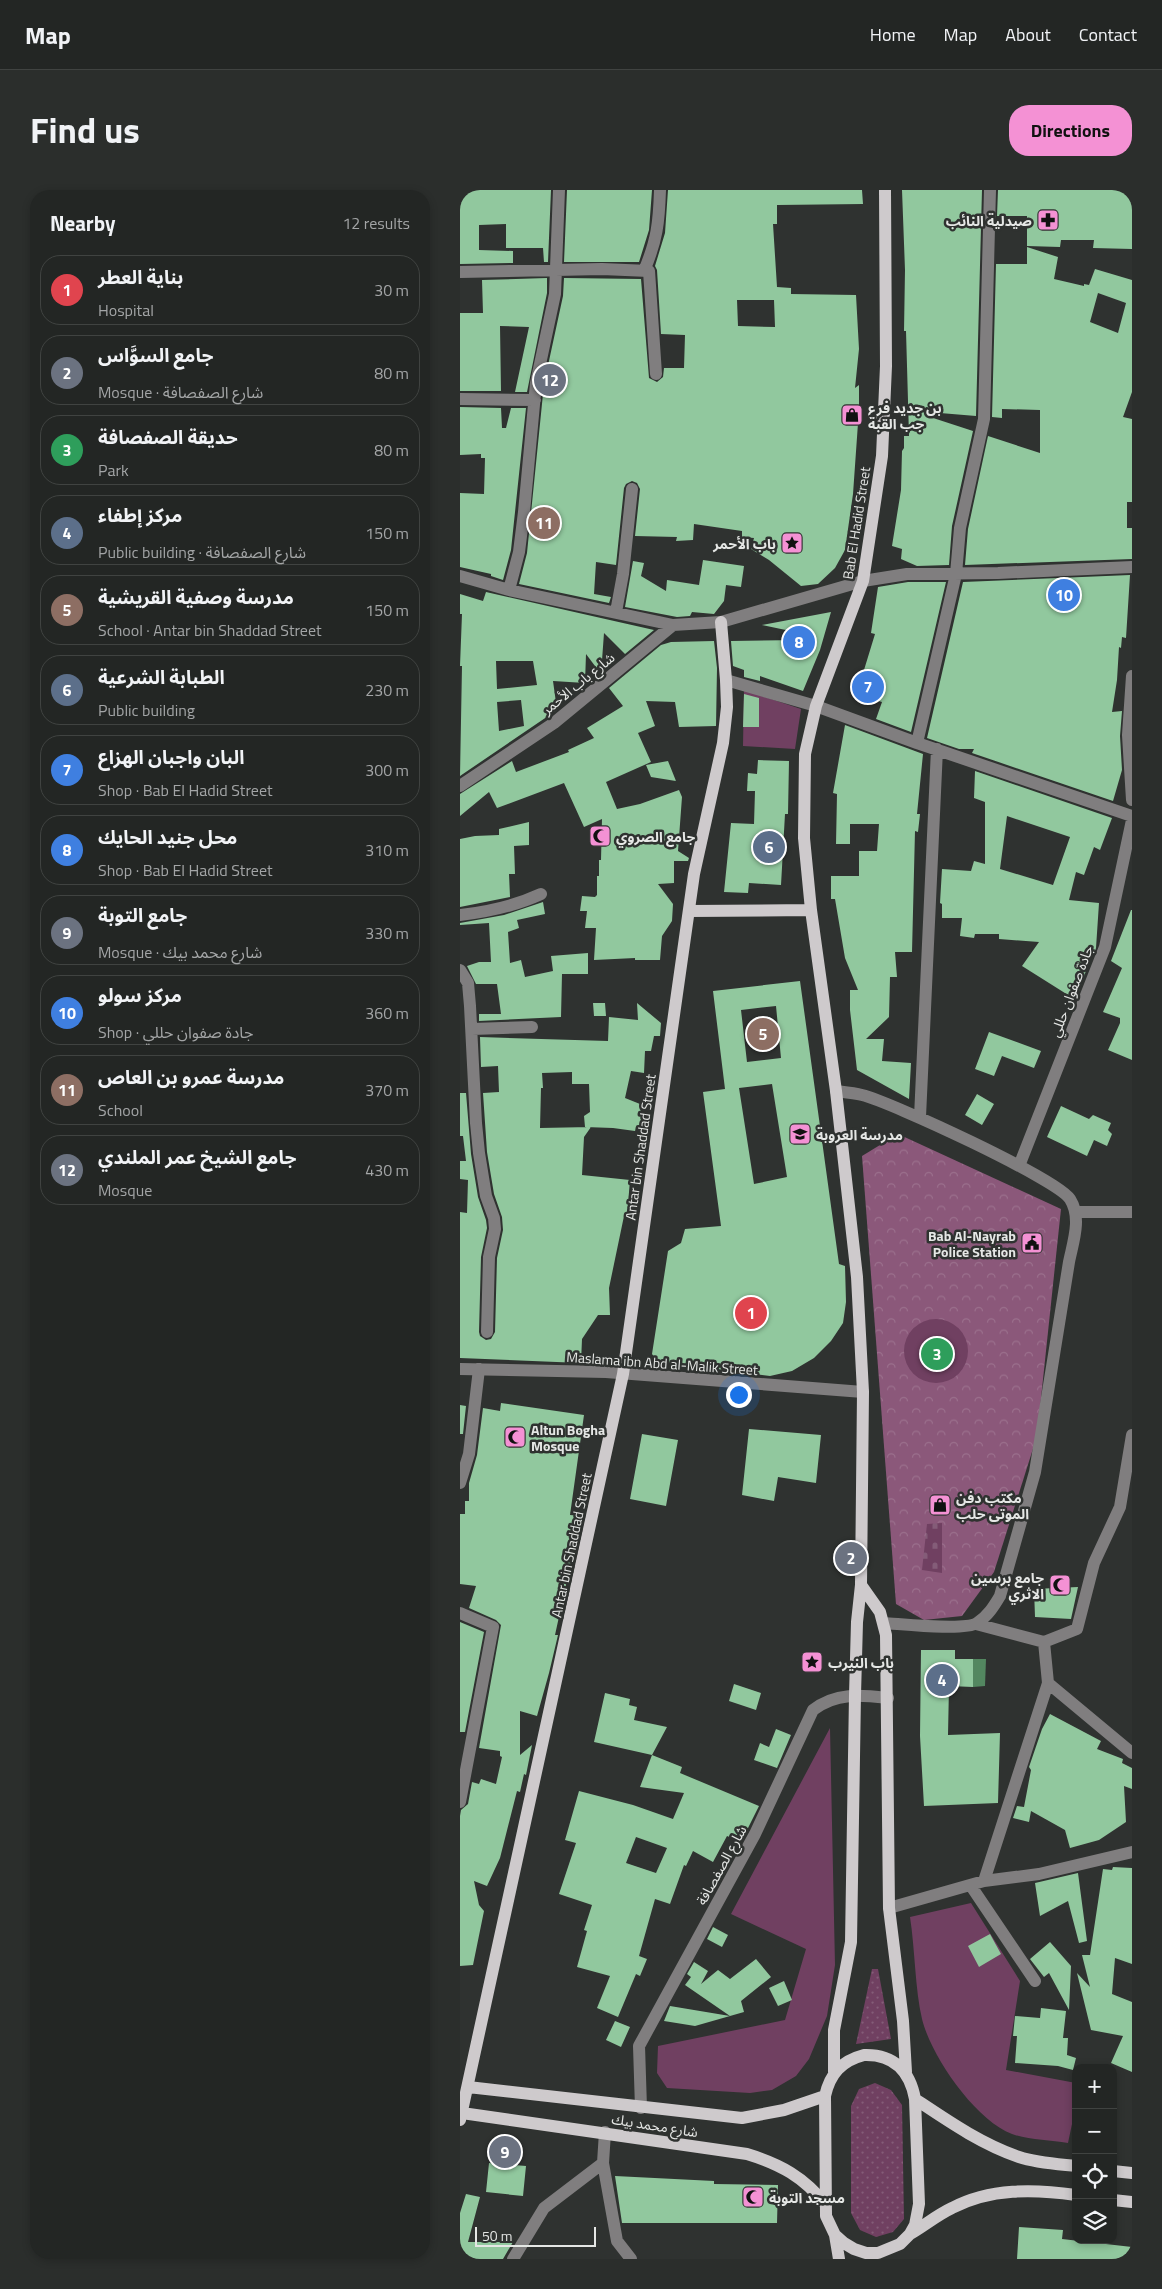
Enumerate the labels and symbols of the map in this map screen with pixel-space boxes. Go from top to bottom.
pharmacy icon: صيدلية النائب [1036,208,1060,232]
place label: صيدلية النائب [946,210,1032,231]
pin: 12 [534,361,566,399]
place label: بن جديد فرع جب القبة [868,397,942,434]
shop icon: بن جديد فرع جب القبة [840,403,864,427]
street label: Bab El Hadid Street [837,465,875,581]
pin: 11 [528,504,560,542]
place icon: باب الأحمر [780,531,804,555]
place label: باب الأحمر [712,533,776,554]
pin: 10 [1048,576,1080,614]
pin: 8 [783,623,815,661]
street label: شارع باب الأحمر [536,647,620,720]
pin: 7 [852,668,884,706]
mosque icon: جامع الصروي [588,824,612,848]
place label: جامع الصروي [616,826,695,848]
pin: 6 [753,828,785,866]
street label: جادة صفوان حللي [1044,942,1099,1040]
pin: 5 [747,1015,779,1053]
street label: Antar bin Shaddad Street [619,1073,661,1221]
school or university icon: مدرسة العروبة [788,1122,812,1146]
place label: مدرسة العروبة [816,1124,903,1145]
place label: Bab Al-Nayrab Police Station [928,1225,1016,1262]
public building icon: Bab Al-Nayrab Police Station [1020,1231,1044,1255]
pin: 1 [735,1294,767,1332]
pin: 3 [921,1335,953,1373]
street label: Maslama ibn Abd al-Malik Street [566,1346,759,1380]
your location [726,1382,752,1408]
place label: Altun Bogha Mosque [531,1419,605,1456]
mosque icon: Altun Bogha Mosque [503,1425,527,1449]
street label: Antar bin Shaddad Street [545,1471,597,1619]
place label: مكتب دفن الموتى حلب [956,1487,1029,1524]
shop icon: مكتب دفن الموتى حلب [928,1493,952,1517]
pin: 2 [835,1539,867,1577]
place label: جامع برسين الاثري [971,1567,1044,1605]
mosque icon: جامع برسين الاثري [1048,1573,1072,1597]
place icon: باب النيرب [800,1650,824,1674]
place label: باب النيرب [828,1652,894,1673]
pin: 4 [926,1661,958,1699]
street label: شارع الصفصافة [690,1821,752,1909]
street label: شارع محمد بيك [610,2108,700,2143]
pin: 9 [489,2133,521,2171]
mosque icon: مسجد التوبة [741,2185,765,2209]
place label: مسجد التوبة [769,2187,845,2208]
scale bar [475,2224,596,2247]

